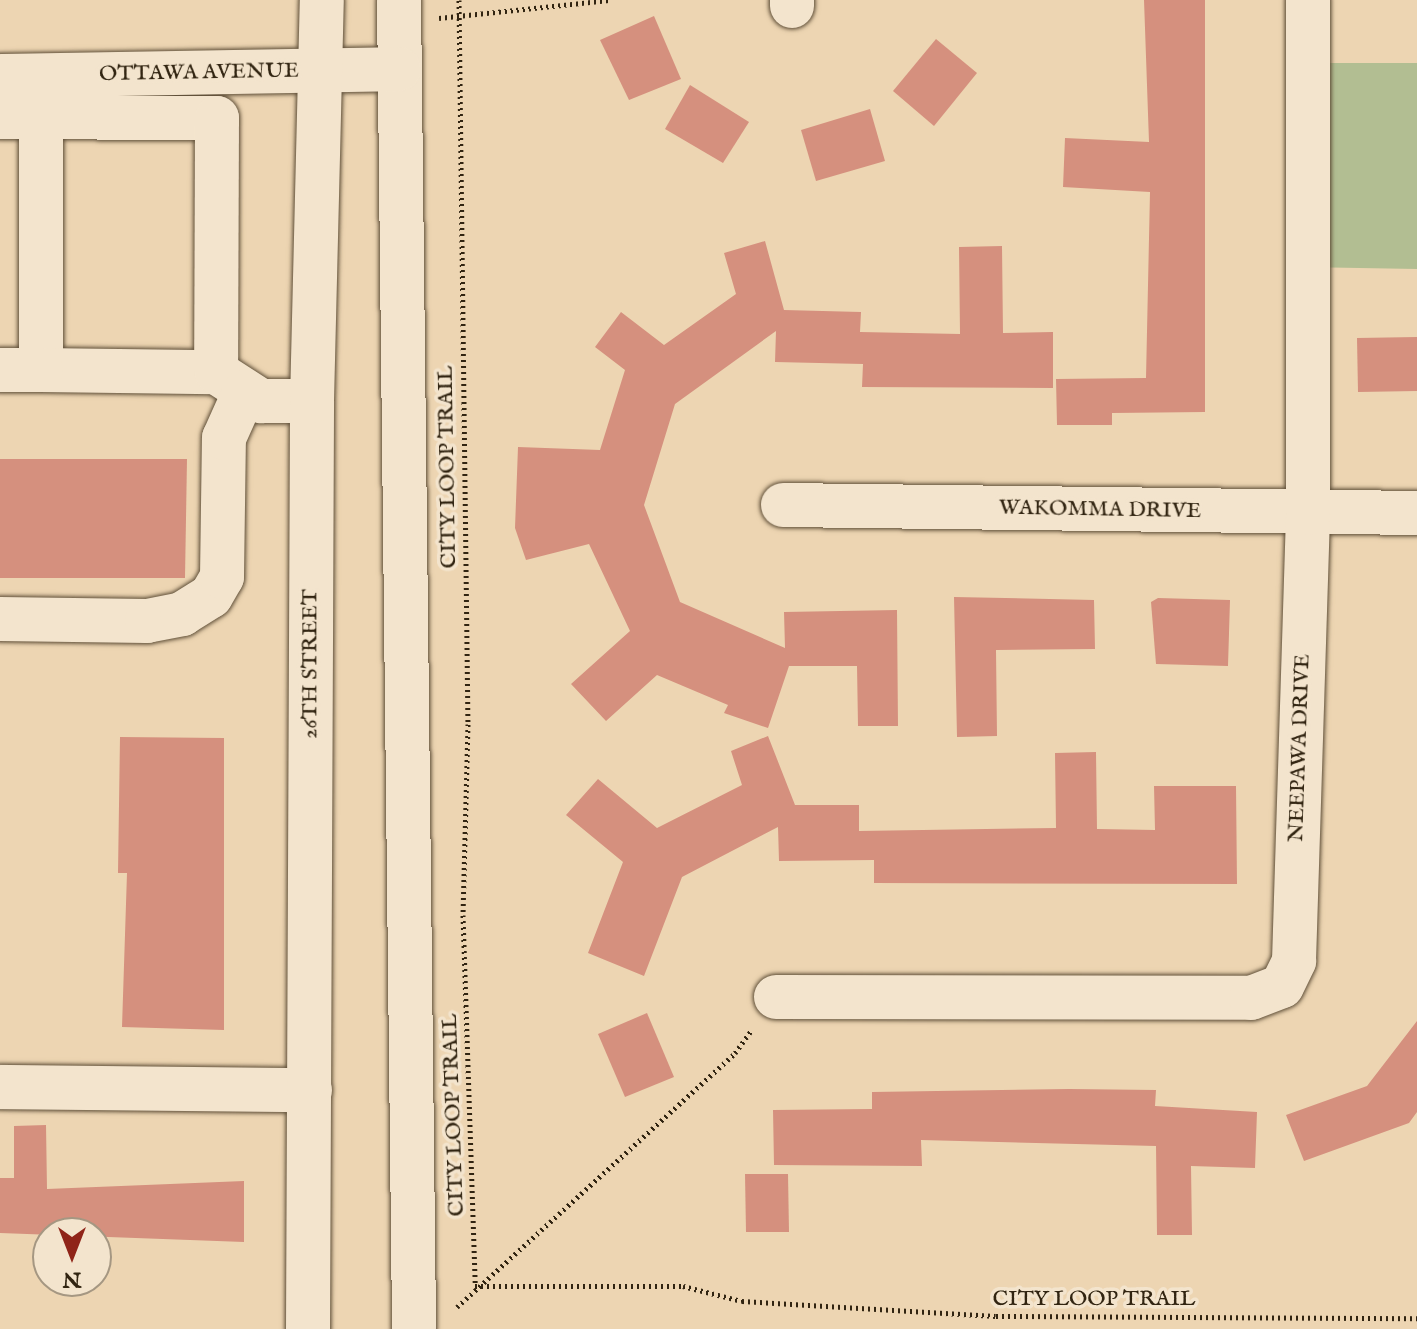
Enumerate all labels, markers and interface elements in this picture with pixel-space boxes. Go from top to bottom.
street label: OTTAWA AVENUE [99,58,299,88]
street label: CITY LOOP TRAIL [433,365,463,569]
street label: WAKOMMA DRIVE [999,495,1201,525]
street label: 26TH STREET [298,589,324,739]
street label: NEEPAWA DRIVE [1284,653,1316,843]
street label: CITY LOOP TRAIL [437,1013,471,1217]
north arrow [32,1217,112,1297]
text: N [62,1265,82,1293]
street label: CITY LOOP TRAIL [993,1287,1195,1313]

